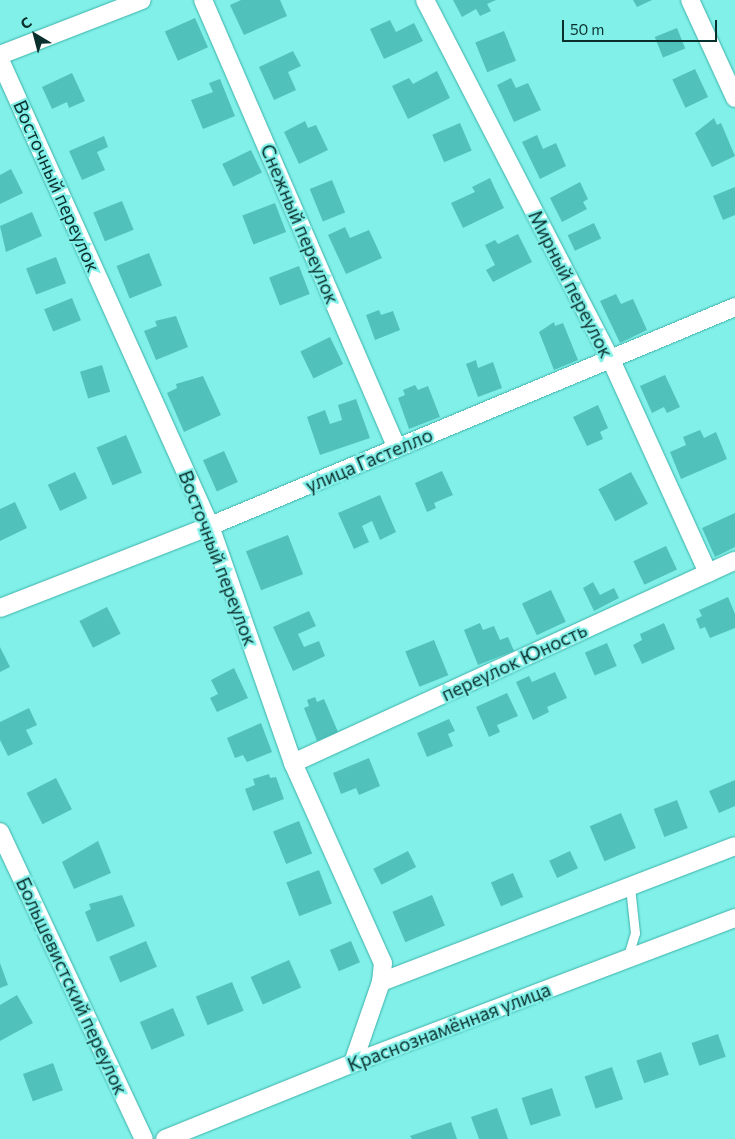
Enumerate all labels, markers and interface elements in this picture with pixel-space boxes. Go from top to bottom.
north arrow [10,10,60,60]
scale bar [565,10,720,42]
text: С [17,13,35,32]
text: 50 m [570,20,604,38]
street label: Восточный переулок [9,96,105,276]
street label: Снежный переулок [256,141,344,307]
street label: Мирный переулок [524,206,618,362]
street label: улица Гастелло [302,423,436,497]
street label: Восточный переулок [174,467,262,649]
street label: переулок Юность [438,618,590,706]
street label: Большевистский переулок [12,874,132,1098]
street label: Краснознамённая улица [344,978,554,1076]

